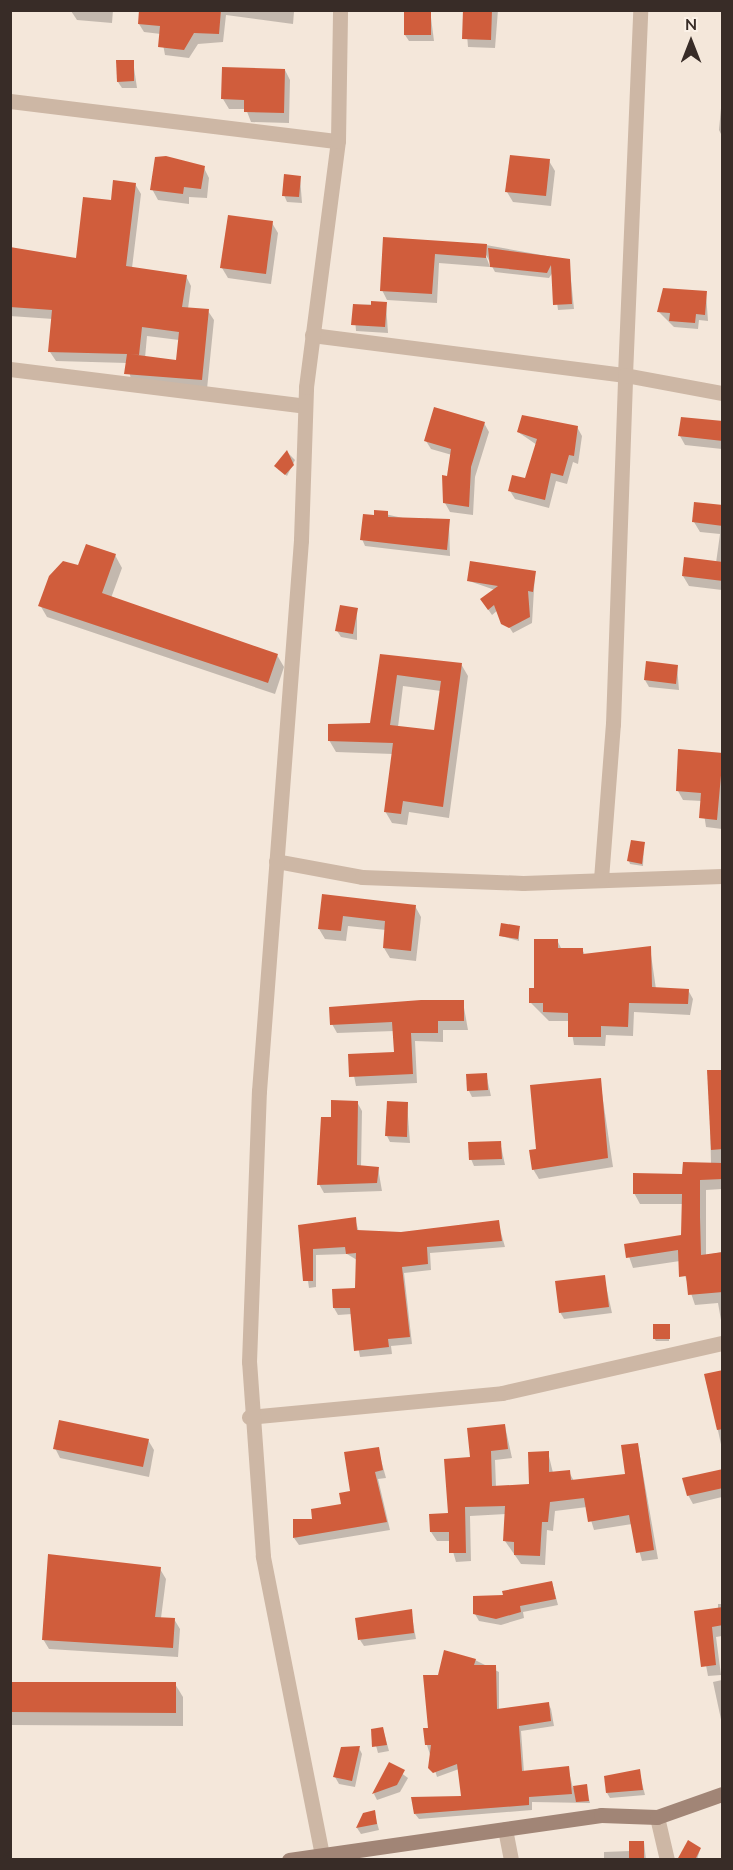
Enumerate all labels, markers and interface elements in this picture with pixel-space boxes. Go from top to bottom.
north arrow [661,12,721,72]
text: N [685,14,697,34]

